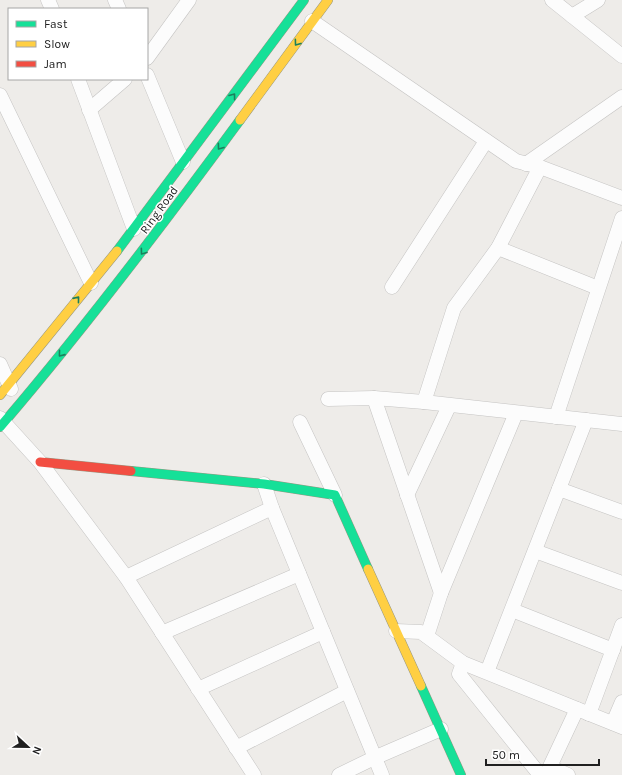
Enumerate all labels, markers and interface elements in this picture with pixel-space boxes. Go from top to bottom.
legend [8,8,148,80]
text: Fast [44,17,68,31]
text: Slow [44,37,70,51]
one-way arrow [295,38,302,45]
text: Jam [44,57,67,71]
one-way arrow [228,93,235,100]
one-way arrow [218,143,225,150]
street label: Ring Road [137,183,181,237]
one-way arrow [140,248,148,255]
one-way arrow [73,297,80,304]
one-way arrow [59,349,66,356]
north arrow [8,727,48,767]
scale bar [486,741,599,767]
text: N [29,744,44,757]
text: 50 m [492,748,520,762]

